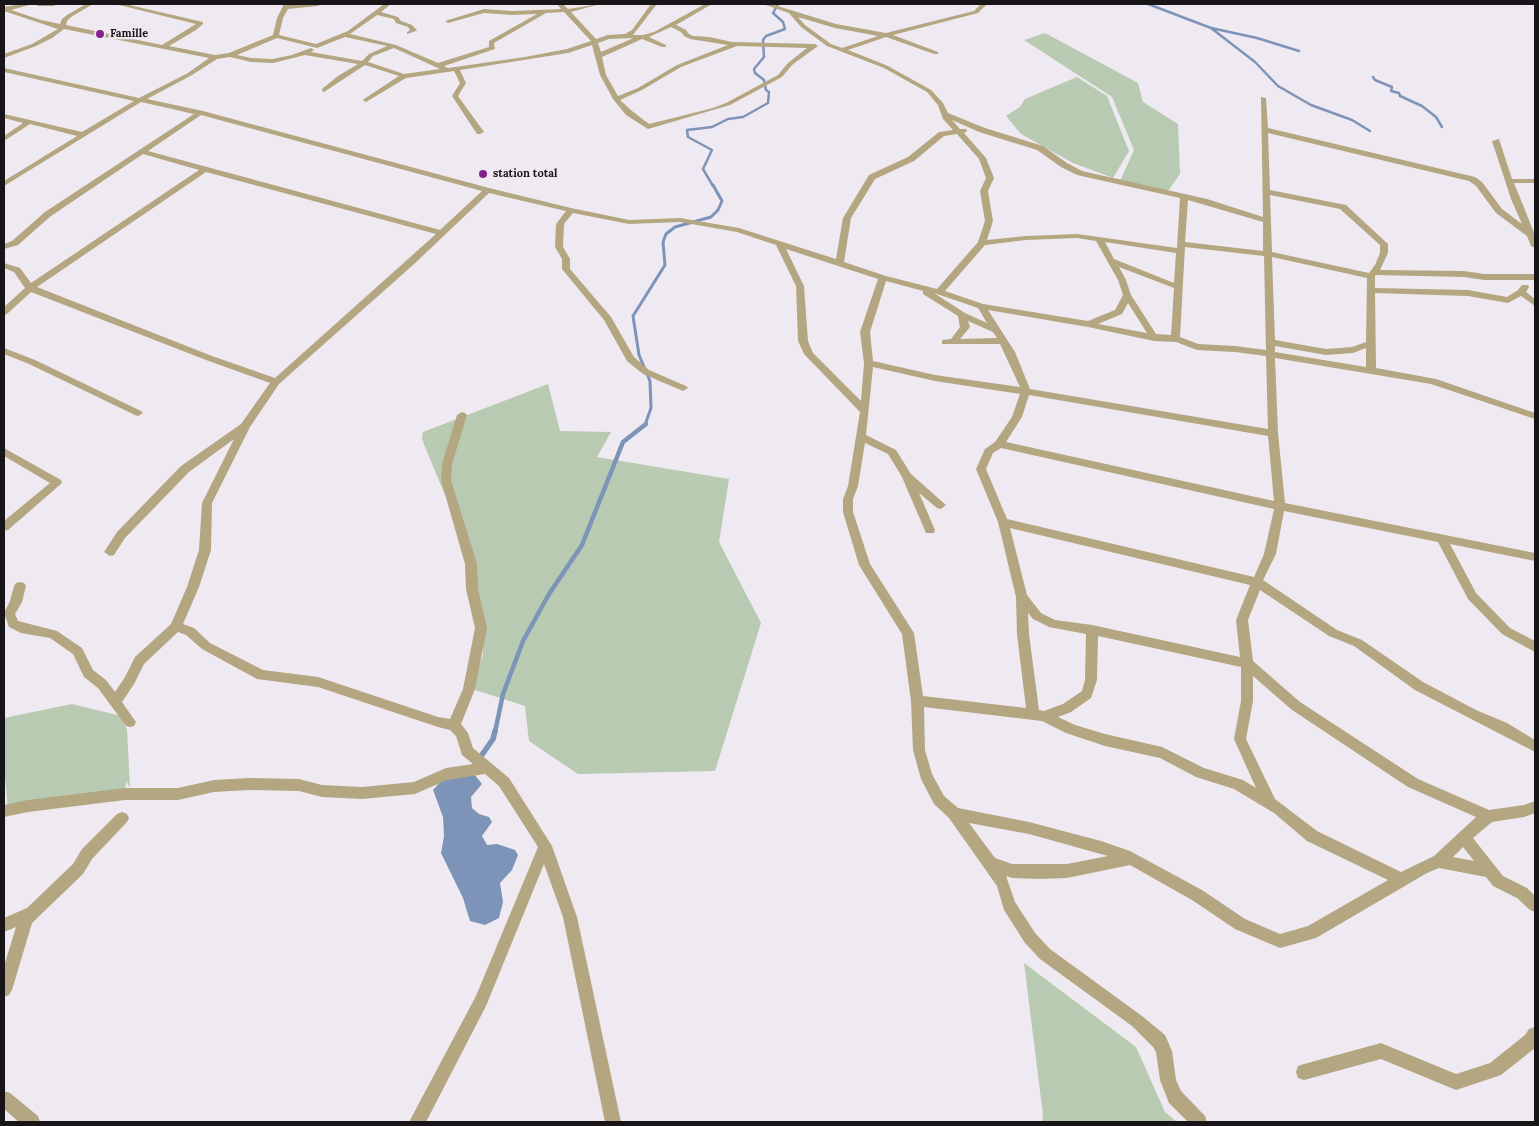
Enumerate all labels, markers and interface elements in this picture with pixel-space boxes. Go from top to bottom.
place label: Famille [110,27,148,41]
marker: Famille [94,28,106,40]
place label: station total [493,167,557,181]
marker: station total [477,168,489,180]

